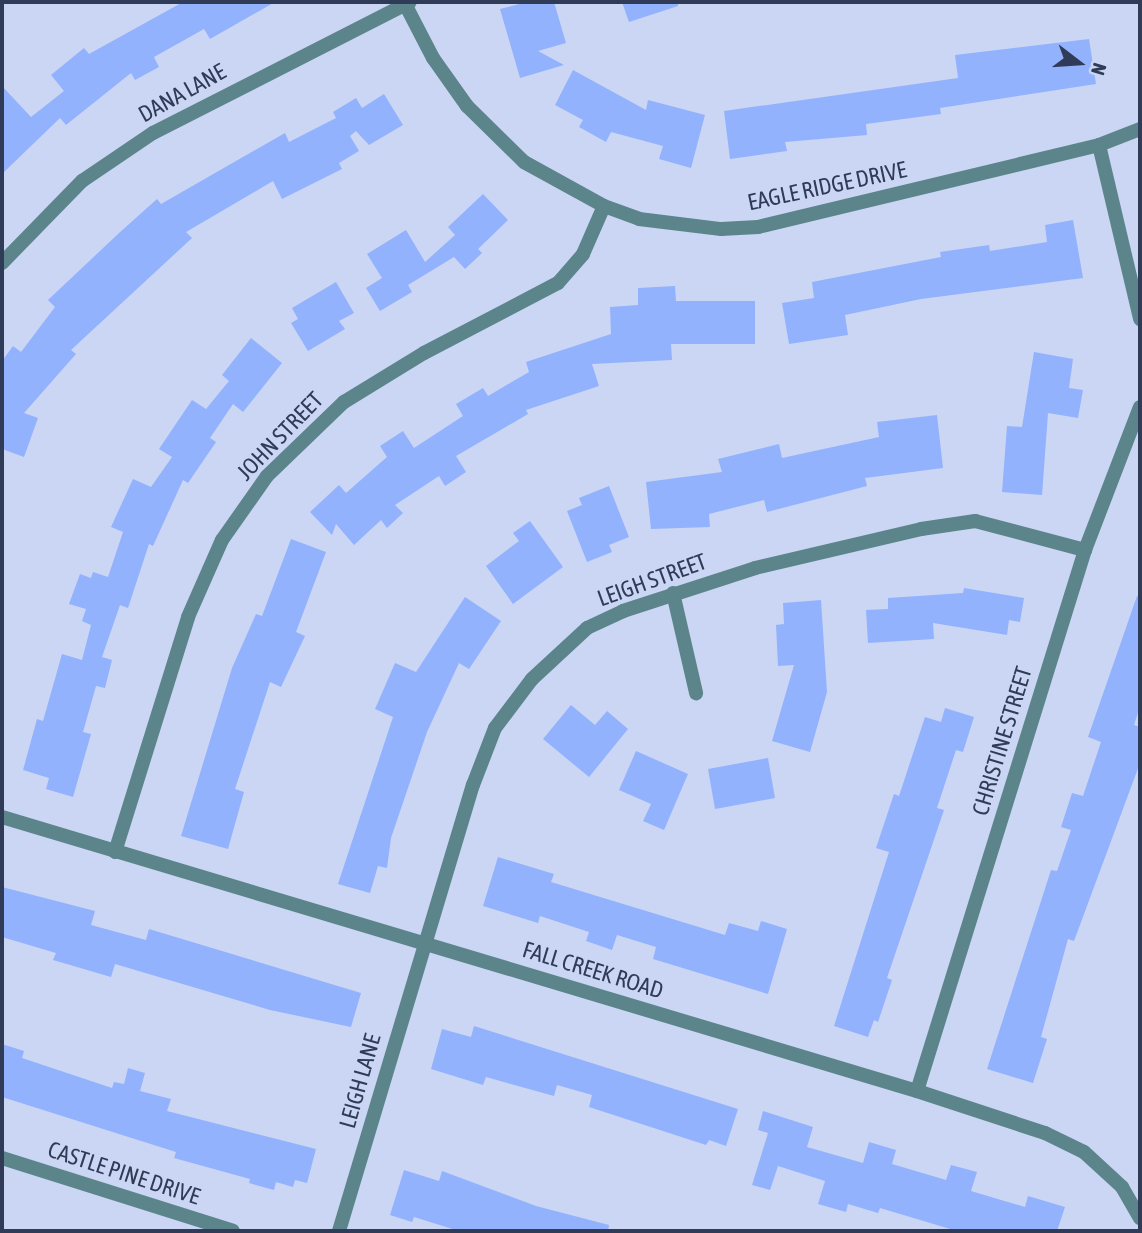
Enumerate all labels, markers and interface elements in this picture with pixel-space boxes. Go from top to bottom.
north arrow [1044,28,1114,98]
street label: DANA LANE [133,58,231,128]
text: N [1087,61,1111,78]
street label: EAGLE RIDGE DRIVE [745,156,909,216]
street label: JOHN STREET [231,386,329,486]
street label: LEIGH STREET [594,547,710,613]
street label: CHRISTINE STREET [966,663,1038,819]
street label: FALL CREEK ROAD [519,935,667,1005]
street label: LEIGH LANE [333,1031,387,1131]
street label: CASTLE PINE DRIVE [45,1135,203,1211]

